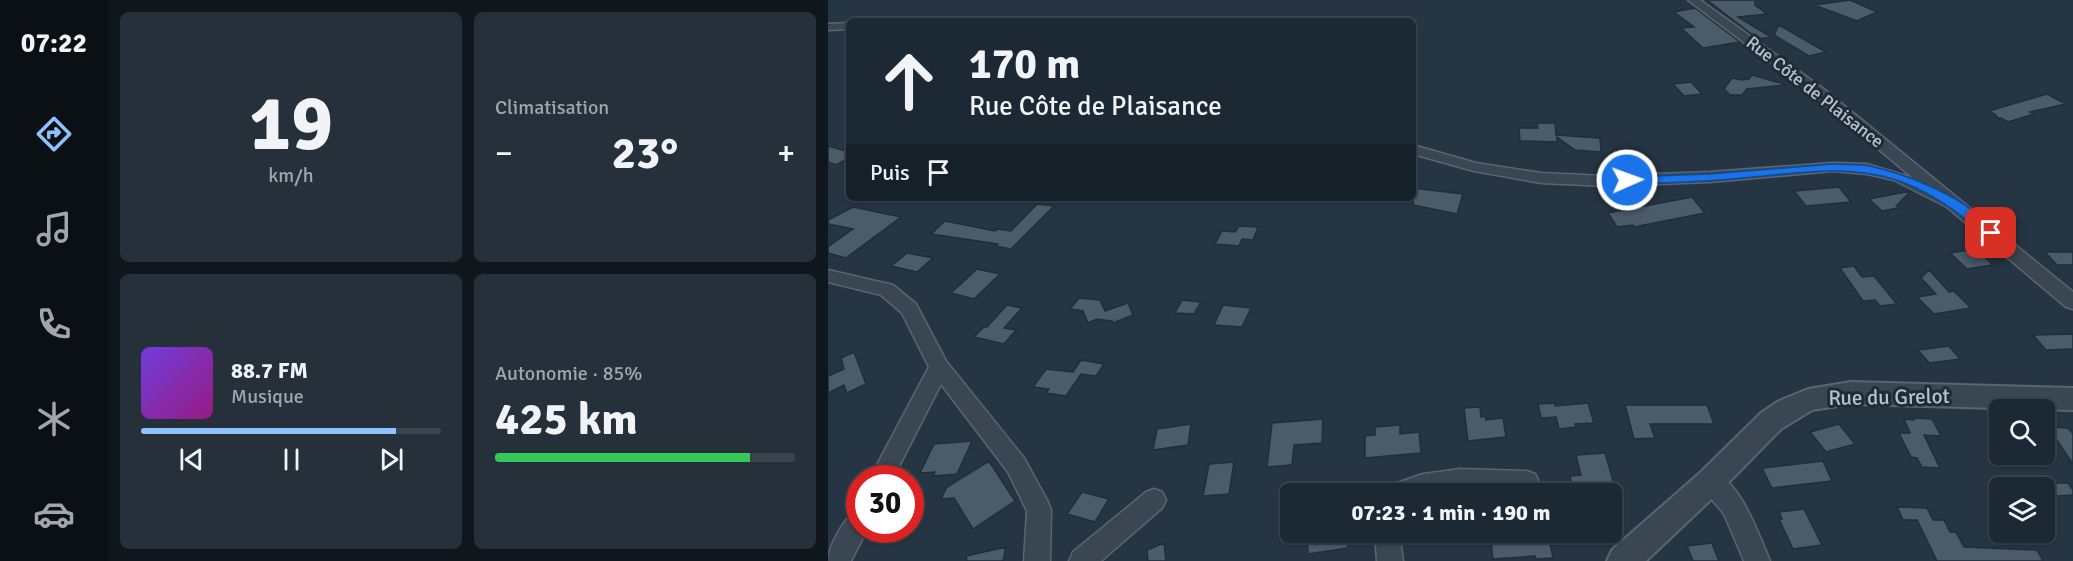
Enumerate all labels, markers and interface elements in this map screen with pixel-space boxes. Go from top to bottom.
text: 07:22 [21,27,87,60]
street label: Rue Côte de Plaisance [1742,31,1888,153]
text: 170 m [969,39,1080,90]
icon: ahead [870,42,948,120]
text: 19 [249,76,333,172]
text: Rue Côte de Plaisance [969,90,1222,123]
text: Climatisation [495,95,609,120]
icon: directions [33,113,75,155]
text: 23° [612,126,678,181]
text: − [495,133,513,174]
text: + [777,133,795,174]
position arrow [1595,148,1659,212]
icon: arrive [922,156,955,189]
text: Puis [870,159,910,186]
text: km/h [268,163,314,188]
pin [1965,207,2016,258]
icon: music [33,208,75,250]
icon: arrive [1974,216,2007,249]
icon: phone [33,303,75,345]
text: 88.7 FM [231,357,308,384]
text: Autonomie · 85% [495,361,642,386]
street label: Rue du Grelot [1828,383,1950,411]
text: Musique [231,384,304,409]
text: 425 km [495,392,638,447]
icon: climate [33,398,75,440]
map controls [1989,399,2055,543]
button: search [1989,399,2055,465]
icon: previous [175,443,208,476]
icon: pause [275,443,308,476]
icon: next [375,443,408,476]
speed limit sign: 30 [846,465,924,543]
button: layers [1989,477,2055,543]
icon: car [33,493,75,535]
text: 07:23 · 1 min · 190 m [1351,499,1551,526]

